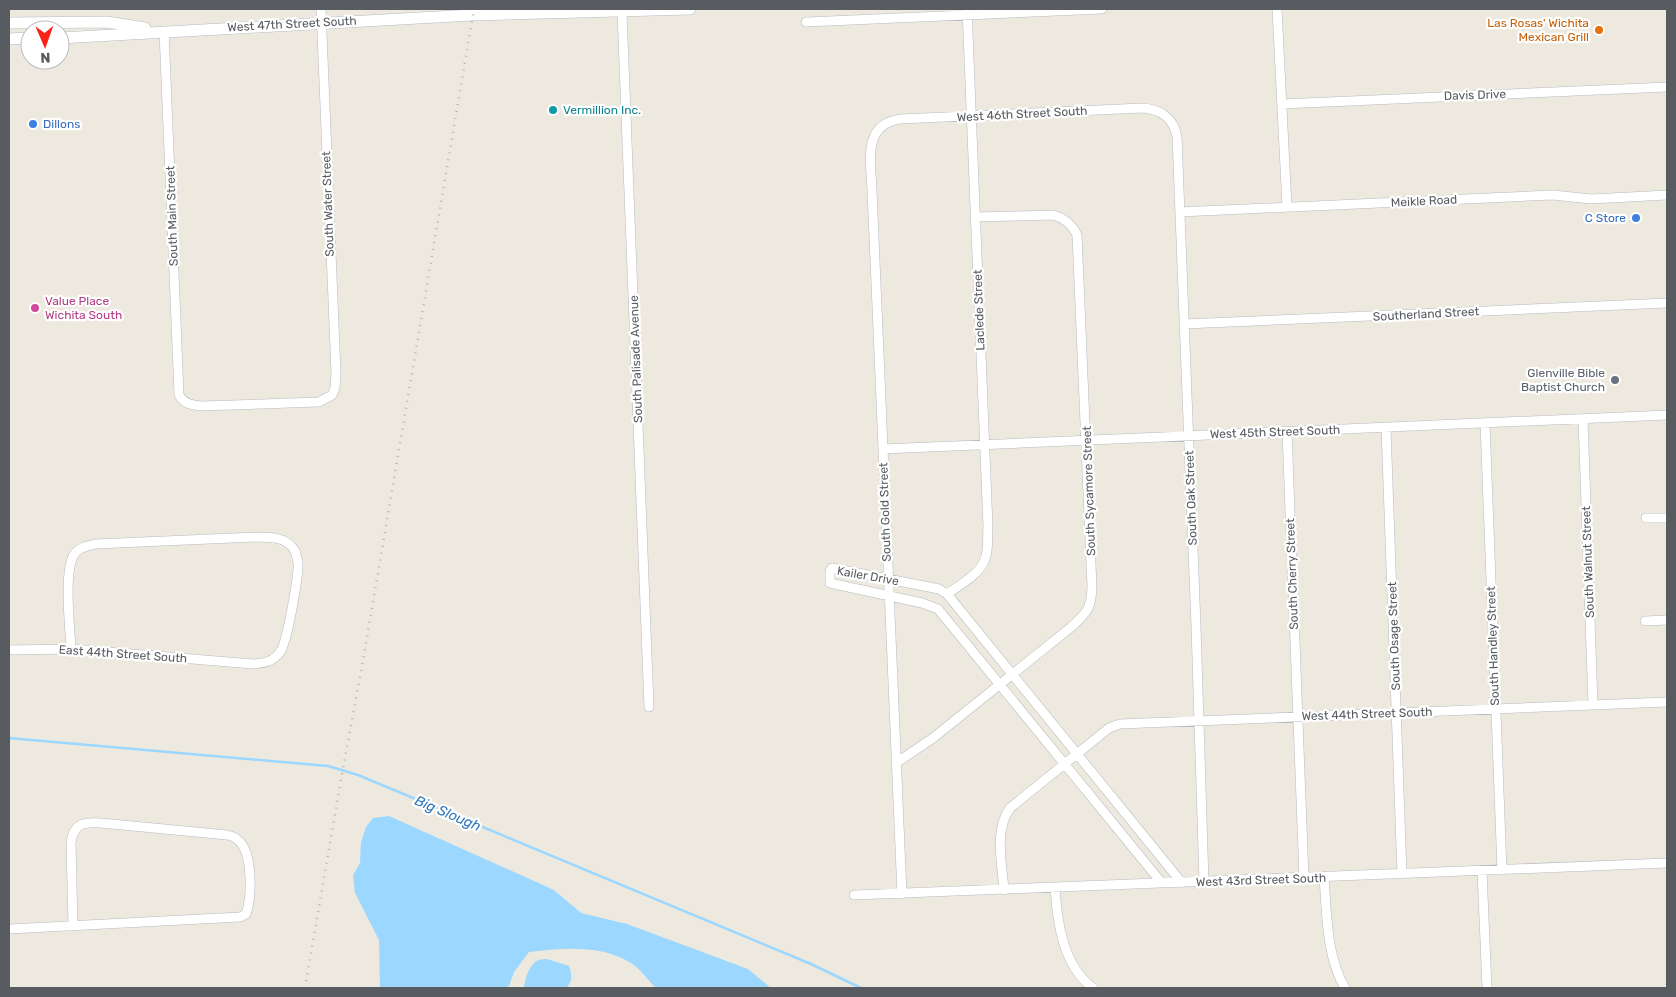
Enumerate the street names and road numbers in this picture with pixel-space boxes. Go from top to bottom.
street label: West 47th Street South [227,14,357,34]
street label: Davis Drive [1444,87,1507,103]
street label: West 46th Street South [956,104,1088,124]
street label: South Water Street [319,151,337,257]
street label: South Main Street [163,165,181,266]
street label: Meikle Road [1390,192,1458,210]
street label: Laclede Street [971,269,987,351]
street label: South Palisade Avenue [627,295,645,423]
street label: Southerland Street [1372,304,1480,324]
street label: West 45th Street South [1210,423,1340,441]
street label: South Sycamore Street [1080,426,1098,556]
street label: South Oak Street [1182,450,1200,546]
street label: South Gold Street [876,462,894,562]
street label: South Walnut Street [1579,505,1597,618]
street label: South Cherry Street [1283,518,1301,630]
street label: Kailer Drive [836,564,900,588]
street label: South Osage Street [1385,581,1403,691]
street label: South Handley Street [1484,586,1502,706]
street label: East 44th Street South [58,643,188,665]
street label: West 44th Street South [1301,705,1433,723]
street label: West 43rd Street South [1196,871,1326,889]

